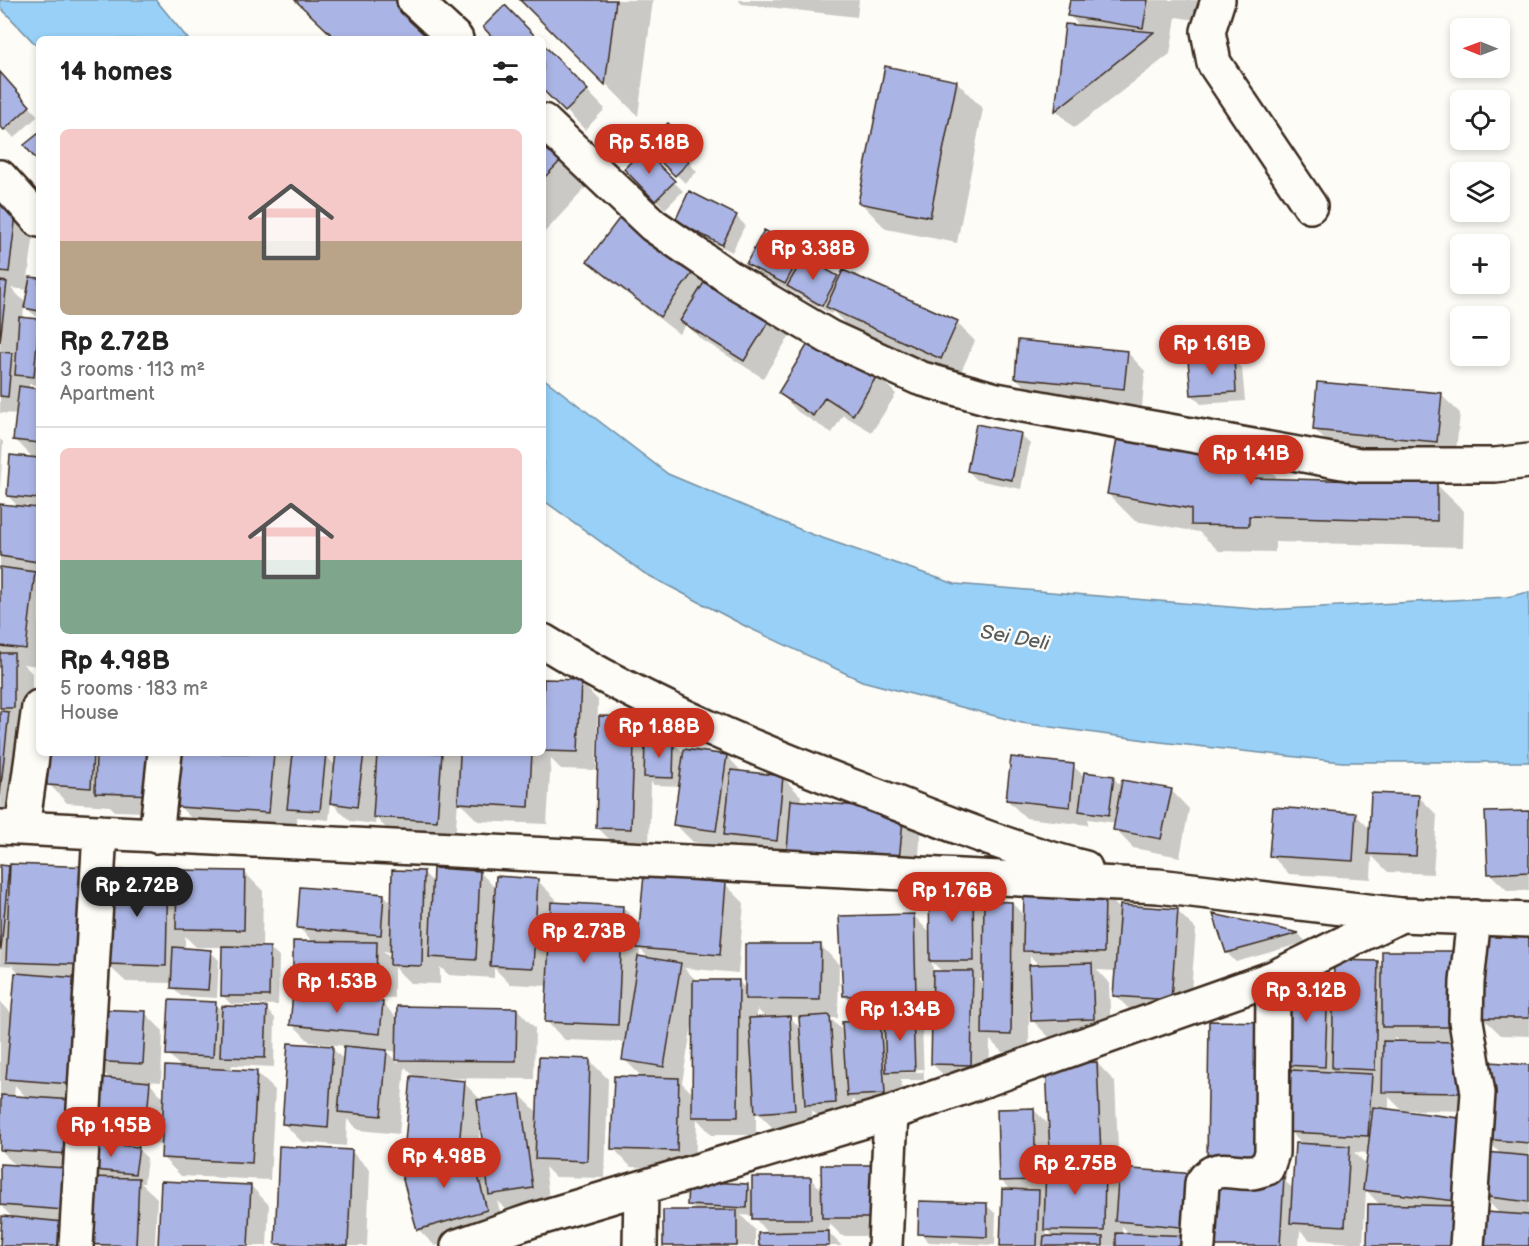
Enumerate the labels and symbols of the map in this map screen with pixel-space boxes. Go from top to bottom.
north arrow [1450,18,1510,78]
pin: Rp 5.18B [587,124,711,175]
pin: Rp 3.38B [751,230,875,281]
pin: Rp 1.61B [1150,325,1274,376]
pin: Rp 1.41B [1189,435,1313,486]
water label: Sei Deli [979,620,1053,656]
pin: Rp 1.88B [597,708,721,759]
pin: Rp 2.72B [75,867,199,918]
pin: Rp 1.76B [890,872,1014,923]
pin: Rp 2.73B [522,913,646,964]
pin: Rp 1.53B [275,963,399,1014]
pin: Rp 3.12B [1244,972,1368,1023]
pin: Rp 1.34B [838,991,962,1042]
pin: Rp 1.95B [49,1107,173,1158]
pin: Rp 4.98B [382,1138,506,1189]
pin: Rp 2.75B [1013,1145,1137,1196]

